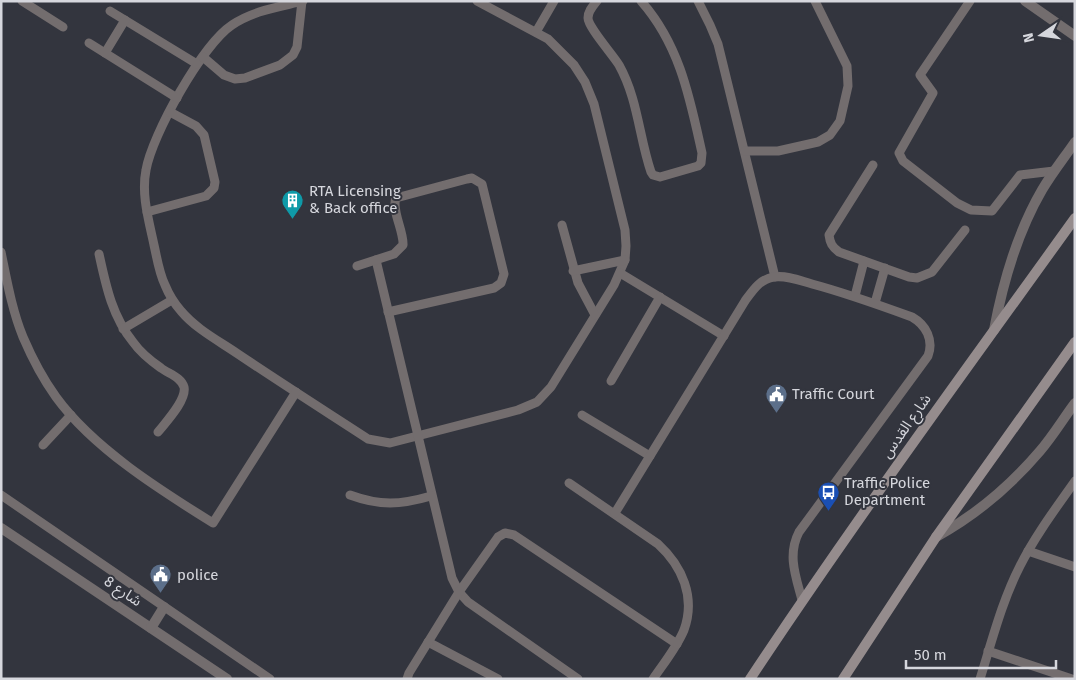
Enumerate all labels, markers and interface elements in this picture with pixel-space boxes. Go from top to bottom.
north arrow [1016,10,1066,60]
text: N [1019,31,1038,44]
place label: RTA Licensing & Back office [309,182,401,217]
building icon: RTA Licensing & Back office [281,188,305,219]
public building icon: Traffic Court [764,382,788,413]
place label: Traffic Court [792,385,875,403]
street label: شارع القدس [877,390,937,463]
place label: Traffic Police Department [844,474,930,509]
bus stop icon: Traffic Police Department [816,480,840,511]
public building icon: police [149,563,173,594]
place label: police [177,566,218,584]
street label: شارع 8 [99,572,145,613]
scale bar [906,638,1056,670]
text: 50 m [914,646,947,664]

